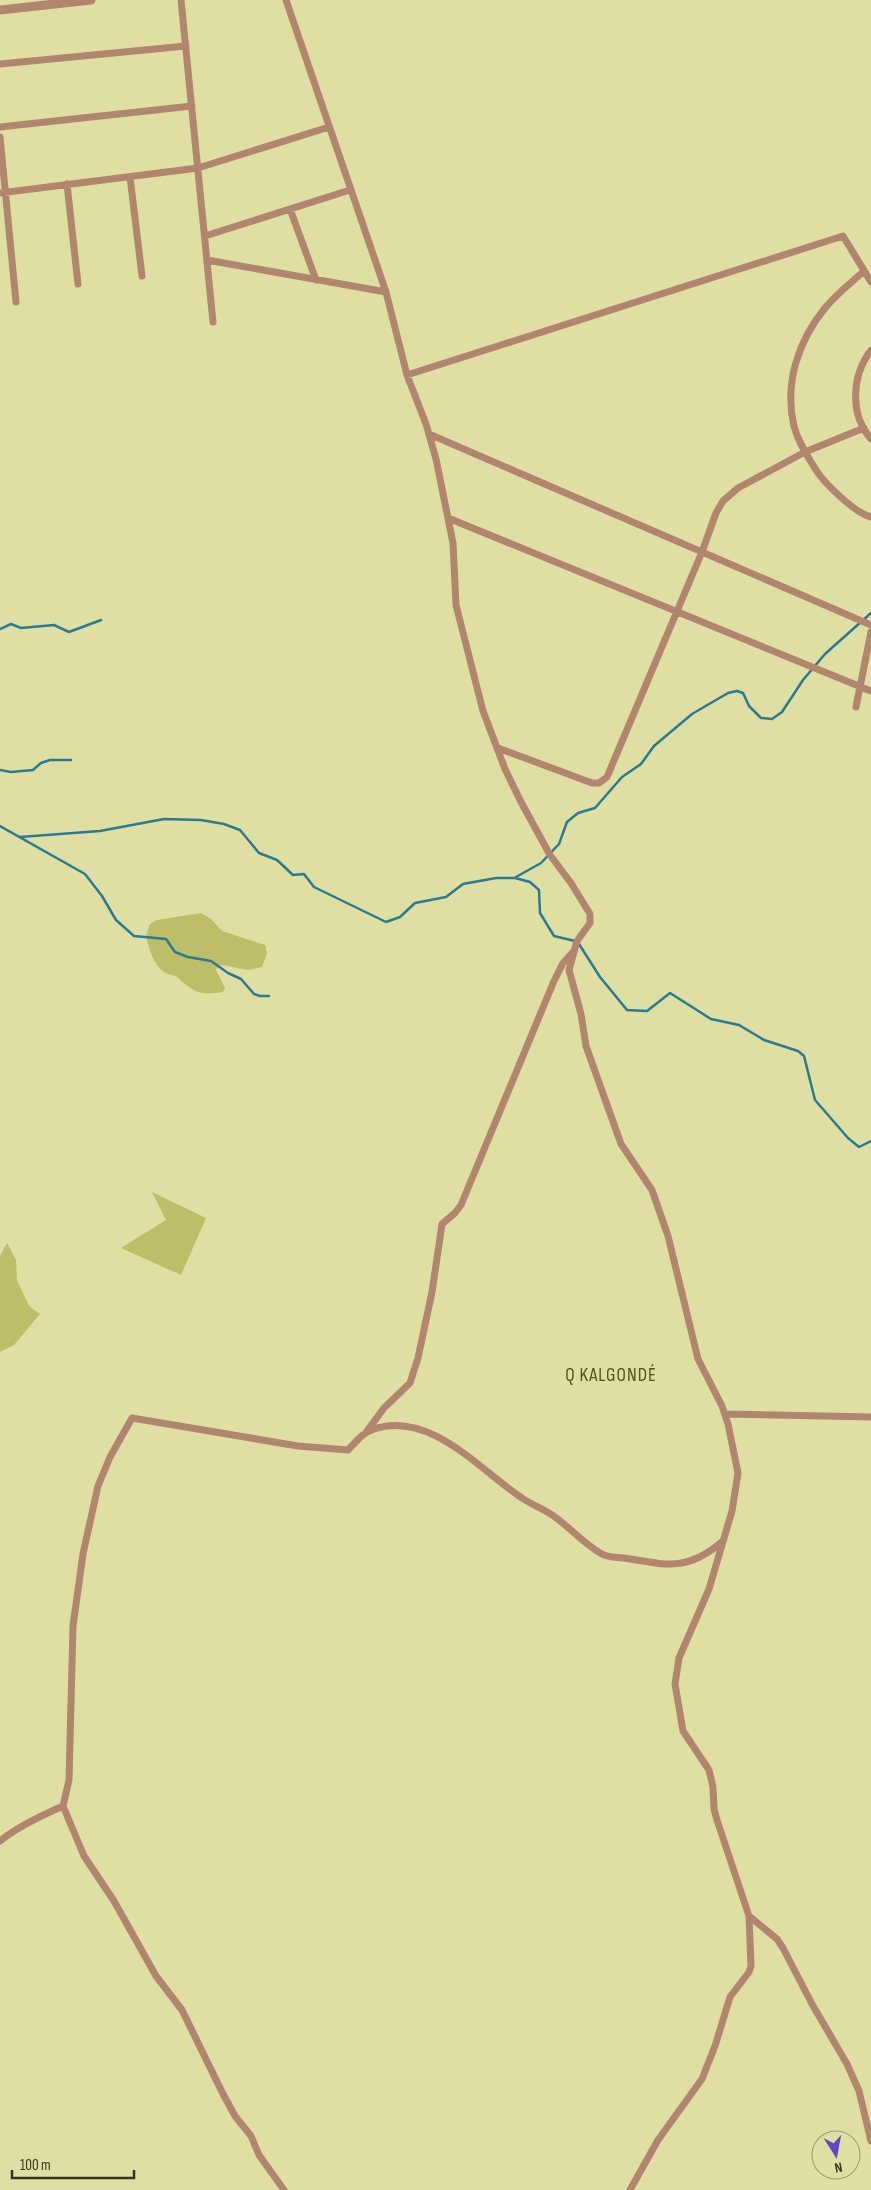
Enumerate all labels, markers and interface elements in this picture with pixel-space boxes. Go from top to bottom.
district label: Q KALGONDÉ [565,1364,657,1387]
north arrow [811,2130,861,2180]
scale bar [12,2148,135,2180]
text: 100 m [20,2156,51,2175]
text: N [833,2158,844,2176]

